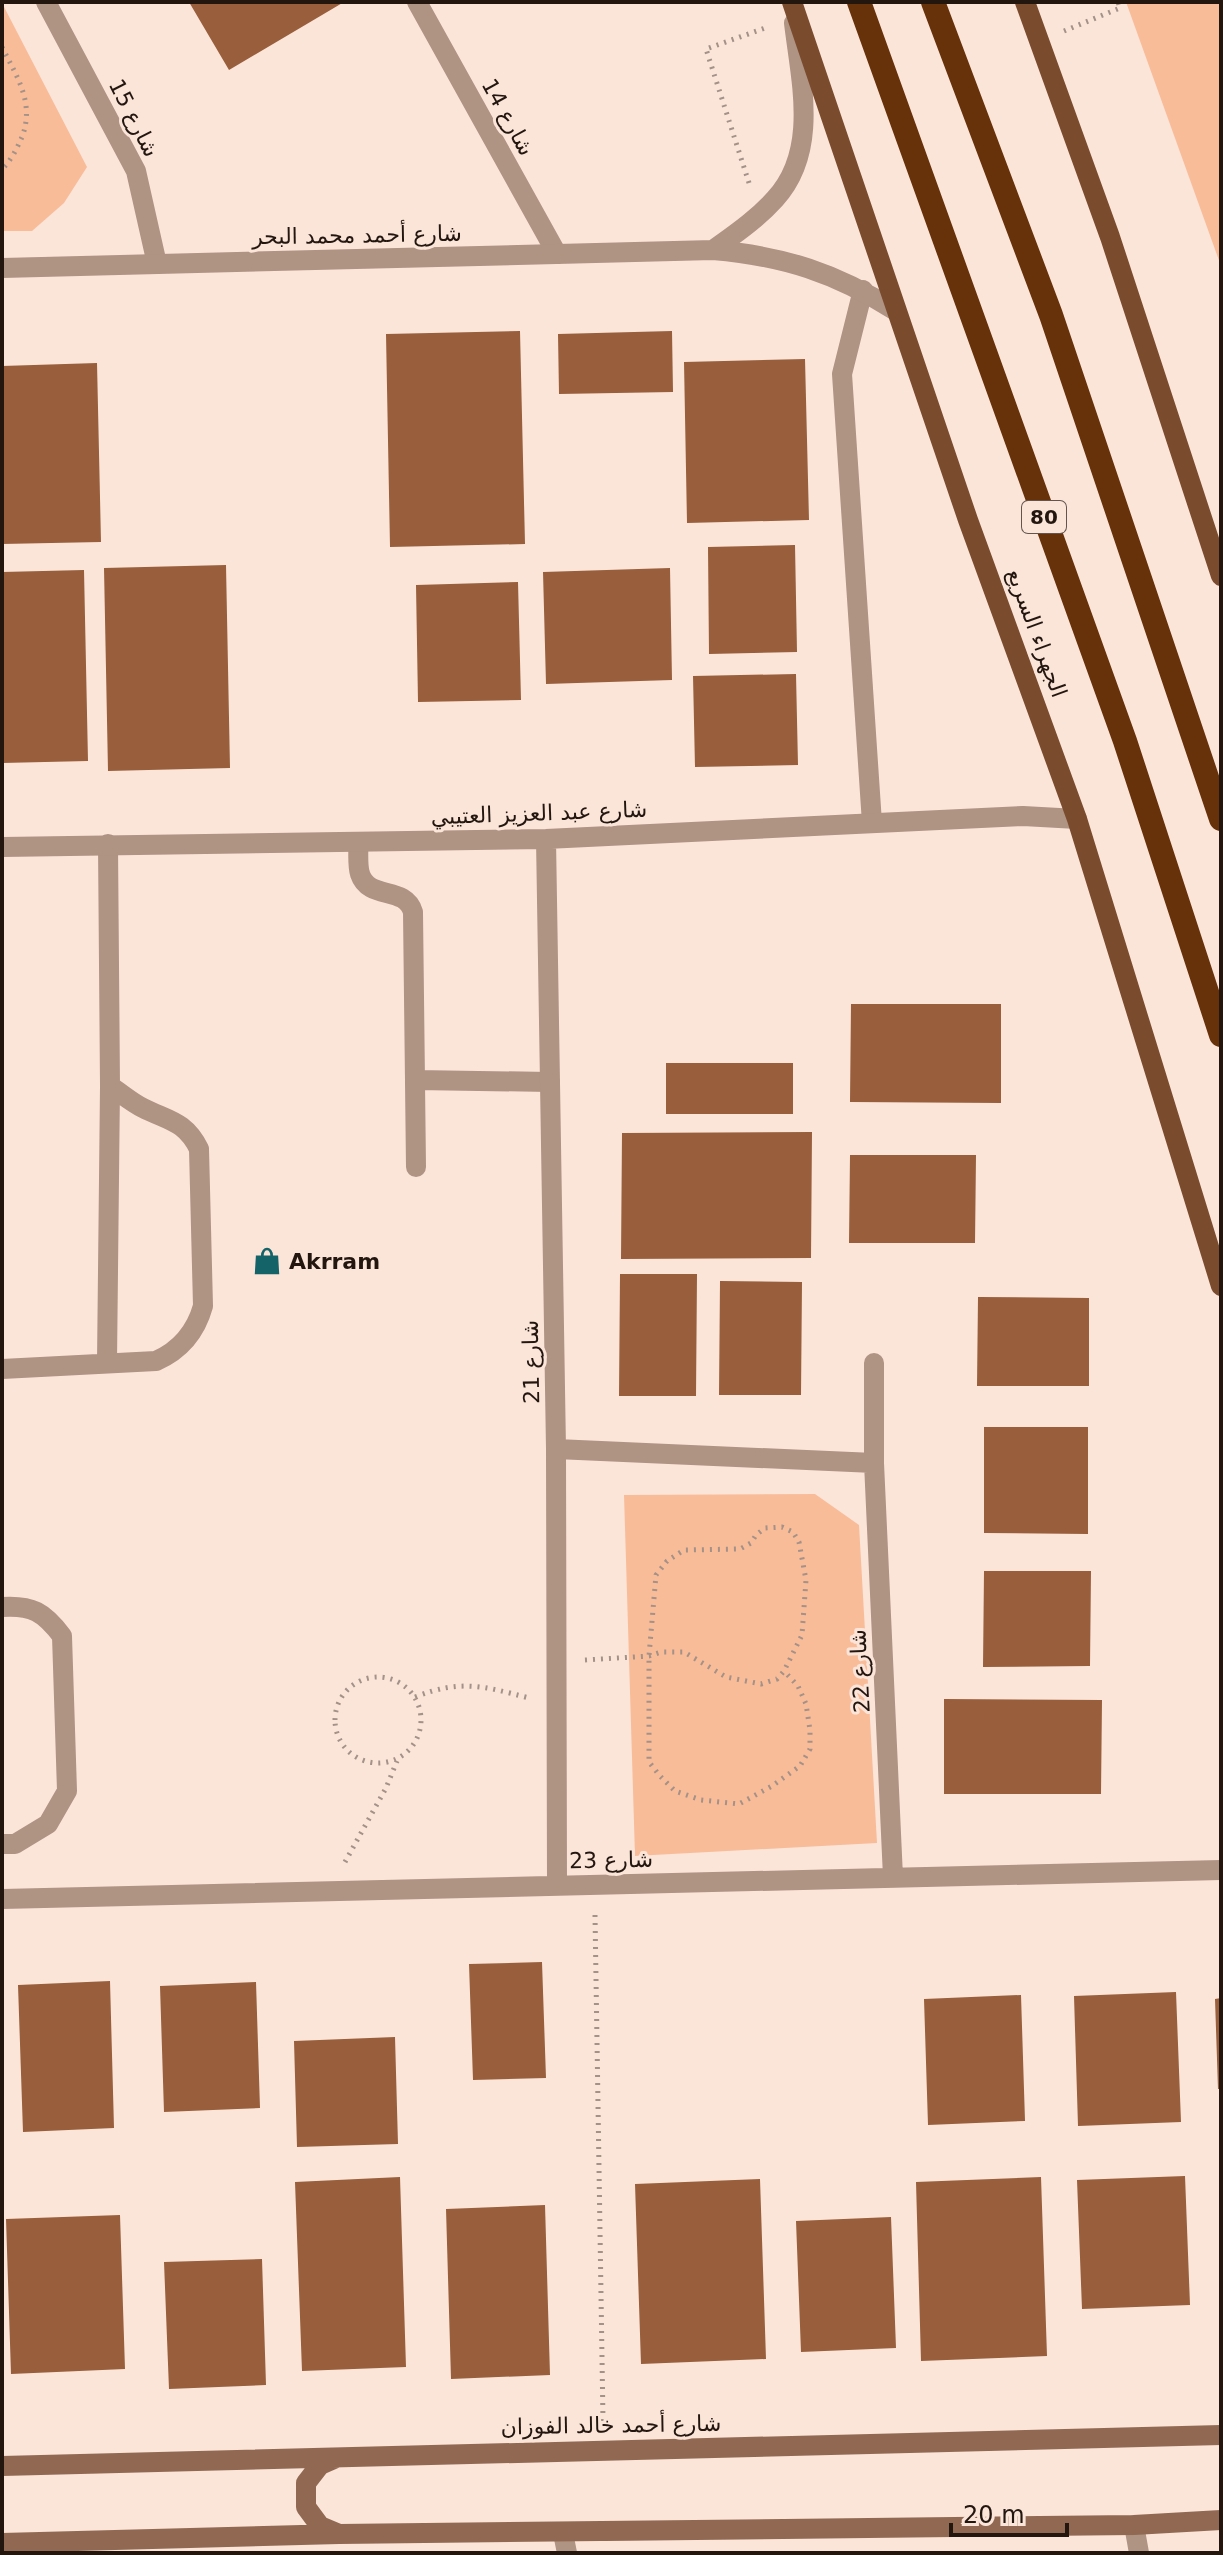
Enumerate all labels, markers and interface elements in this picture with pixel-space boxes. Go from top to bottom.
street label: شارع 14 [477,74,539,160]
street label: شارع 15 [104,75,164,161]
street label: شارع أحمد محمد البحر [251,219,462,249]
road number: 80 [1022,501,1066,533]
street label: الجهراء السريع [1002,565,1072,701]
street label: شارع عبد العزيز العتيبي [430,797,648,830]
shop icon: Akrram [252,1246,282,1276]
place label: Akrram [289,1249,380,1274]
street label: شارع 21 [518,1320,544,1404]
street label: شارع 22 [845,1628,875,1714]
street label: شارع 23 [569,1847,653,1873]
street label: شارع أحمد خالد الفوزان [500,2409,722,2439]
scale bar [951,2487,1067,2537]
text: 20 m [963,2501,1025,2529]

